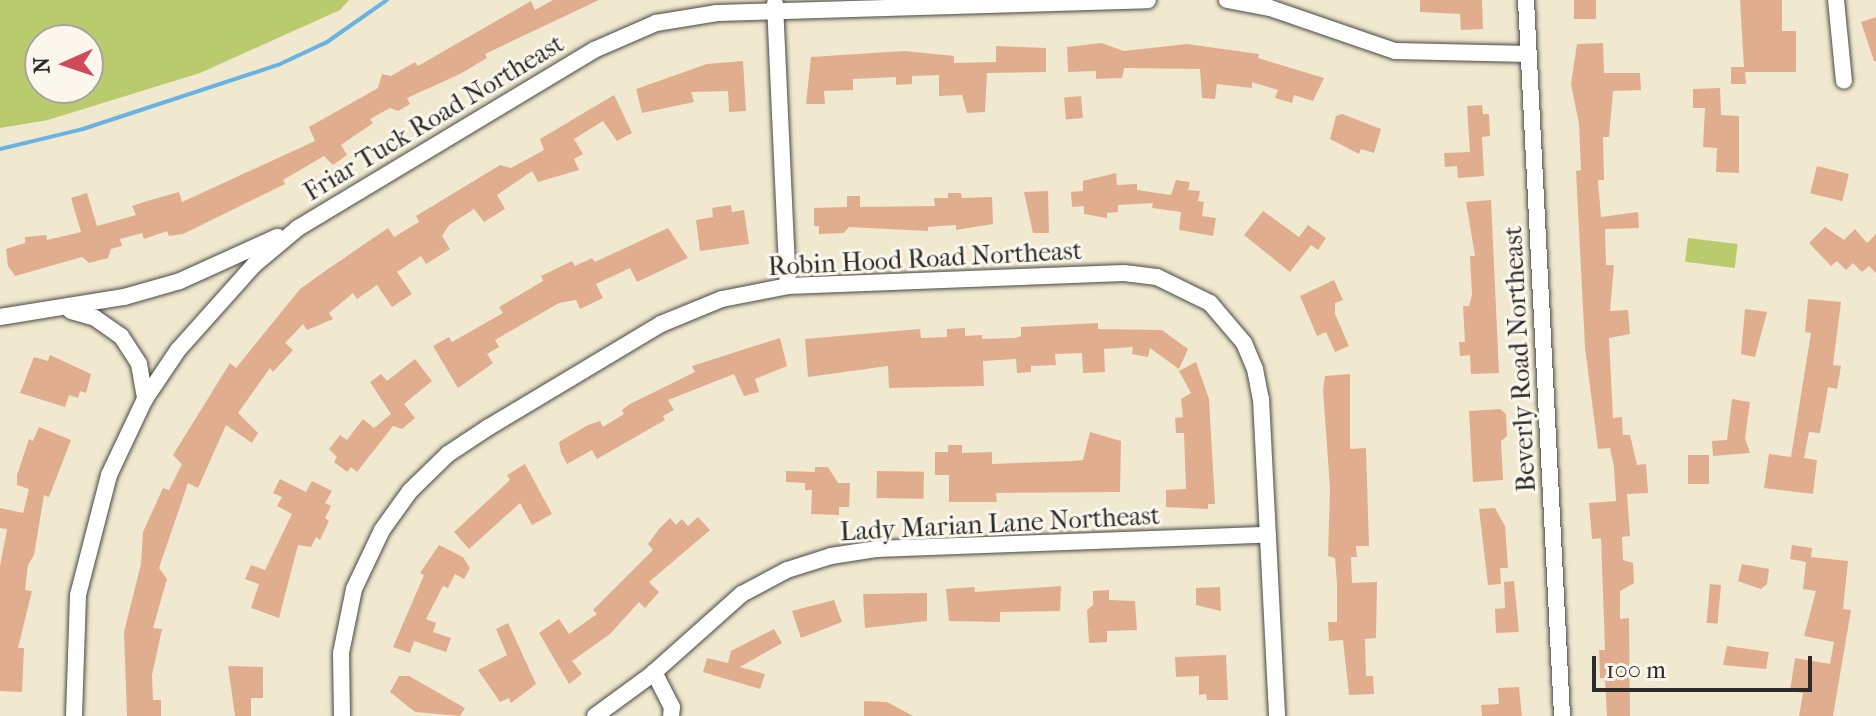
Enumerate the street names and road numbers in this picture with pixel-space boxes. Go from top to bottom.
street label: Friar Tuck Road Northeast [298,28,570,208]
street label: Beverly Road Northeast [1497,225,1543,493]
street label: Robin Hood Road Northeast [767,235,1083,283]
street label: Lady Marian Lane Northeast [839,500,1161,548]

